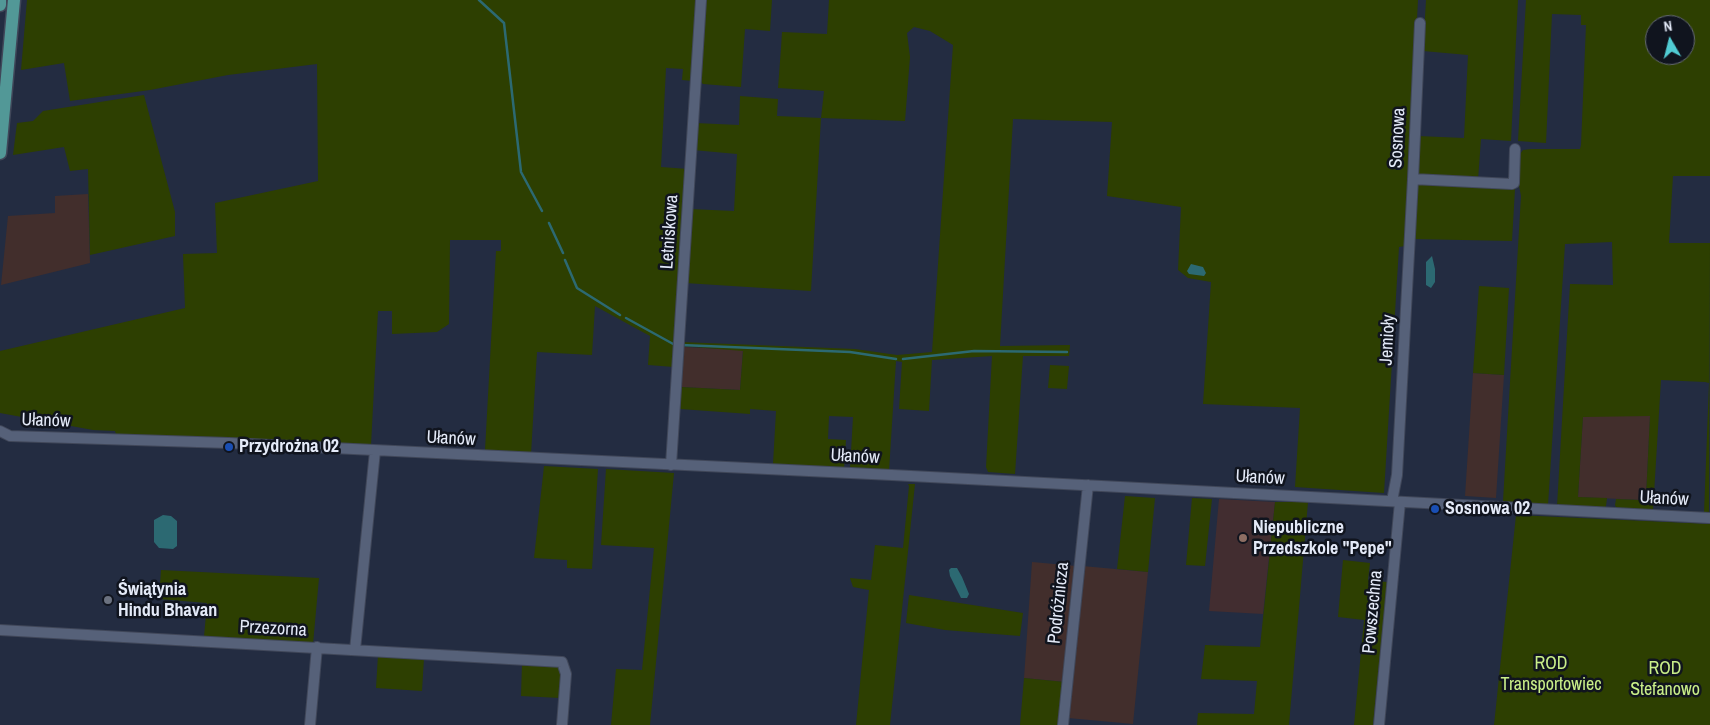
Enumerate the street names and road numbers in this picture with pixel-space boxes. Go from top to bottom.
street label: Sosnowa [1386,107,1410,169]
street label: Letniskowa [657,194,683,270]
street label: Jemioły [1376,314,1400,366]
street label: Ułanów [21,409,71,433]
street label: Ułanów [426,427,476,451]
street label: Ułanów [830,445,880,469]
street label: Ułanów [1235,466,1285,490]
street label: Ułanów [1639,487,1689,511]
street label: Podróżnicza [1044,561,1074,645]
street label: Powszechna [1359,569,1387,655]
street label: Przezorna [239,616,307,642]

